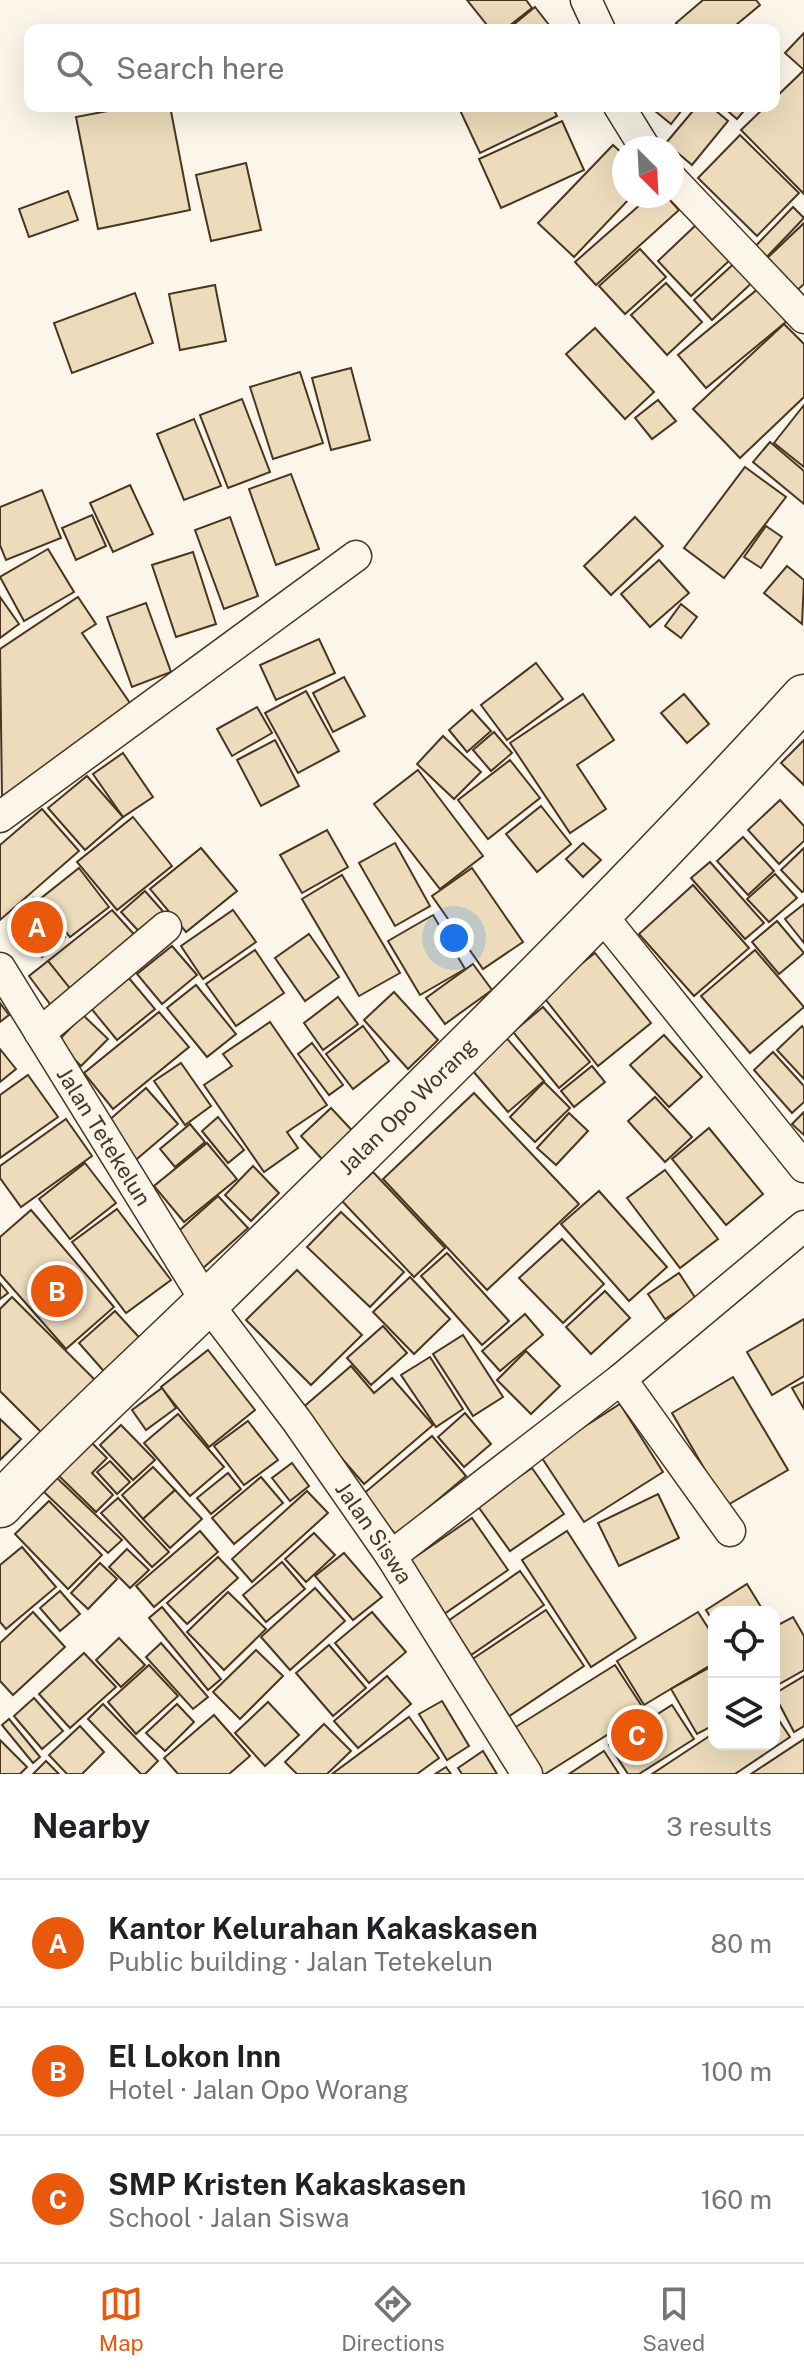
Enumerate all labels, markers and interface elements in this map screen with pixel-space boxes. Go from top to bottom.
search box [24,24,780,112]
icon: search [52,46,96,90]
text: Search here [116,50,284,86]
north arrow [612,136,684,208]
pin: A [11,897,63,957]
your location [434,918,474,958]
street label: Jalan Opo Worang [333,1033,481,1180]
street label: Jalan Tetekelun [51,1062,157,1210]
pin: B [31,1261,83,1321]
street label: Jalan Siswa [330,1477,418,1589]
map controls [708,1606,780,1750]
button: locate [708,1606,780,1678]
button: layers [708,1678,780,1750]
pin: C [611,1705,663,1765]
text: Nearby [32,1806,150,1846]
text: 3 results [666,1811,772,1842]
text: Kantor Kelurahan Kakaskasen [108,1910,538,1946]
text: A [49,1928,67,1959]
text: 80 m [711,1928,772,1959]
text: Public building · Jalan Tetekelun [108,1946,493,1977]
text: El Lokon Inn [108,2038,281,2074]
text: B [49,2056,67,2087]
text: 100 m [701,2056,772,2087]
text: Hotel · Jalan Opo Worang [108,2074,409,2105]
text: SMP Kristen Kakaskasen [108,2166,466,2202]
text: C [49,2184,67,2215]
text: 160 m [701,2184,772,2215]
text: School · Jalan Siswa [108,2202,349,2233]
tab: Map [99,2282,144,2356]
tab: Directions [341,2282,445,2356]
tab: Saved [642,2282,705,2356]

